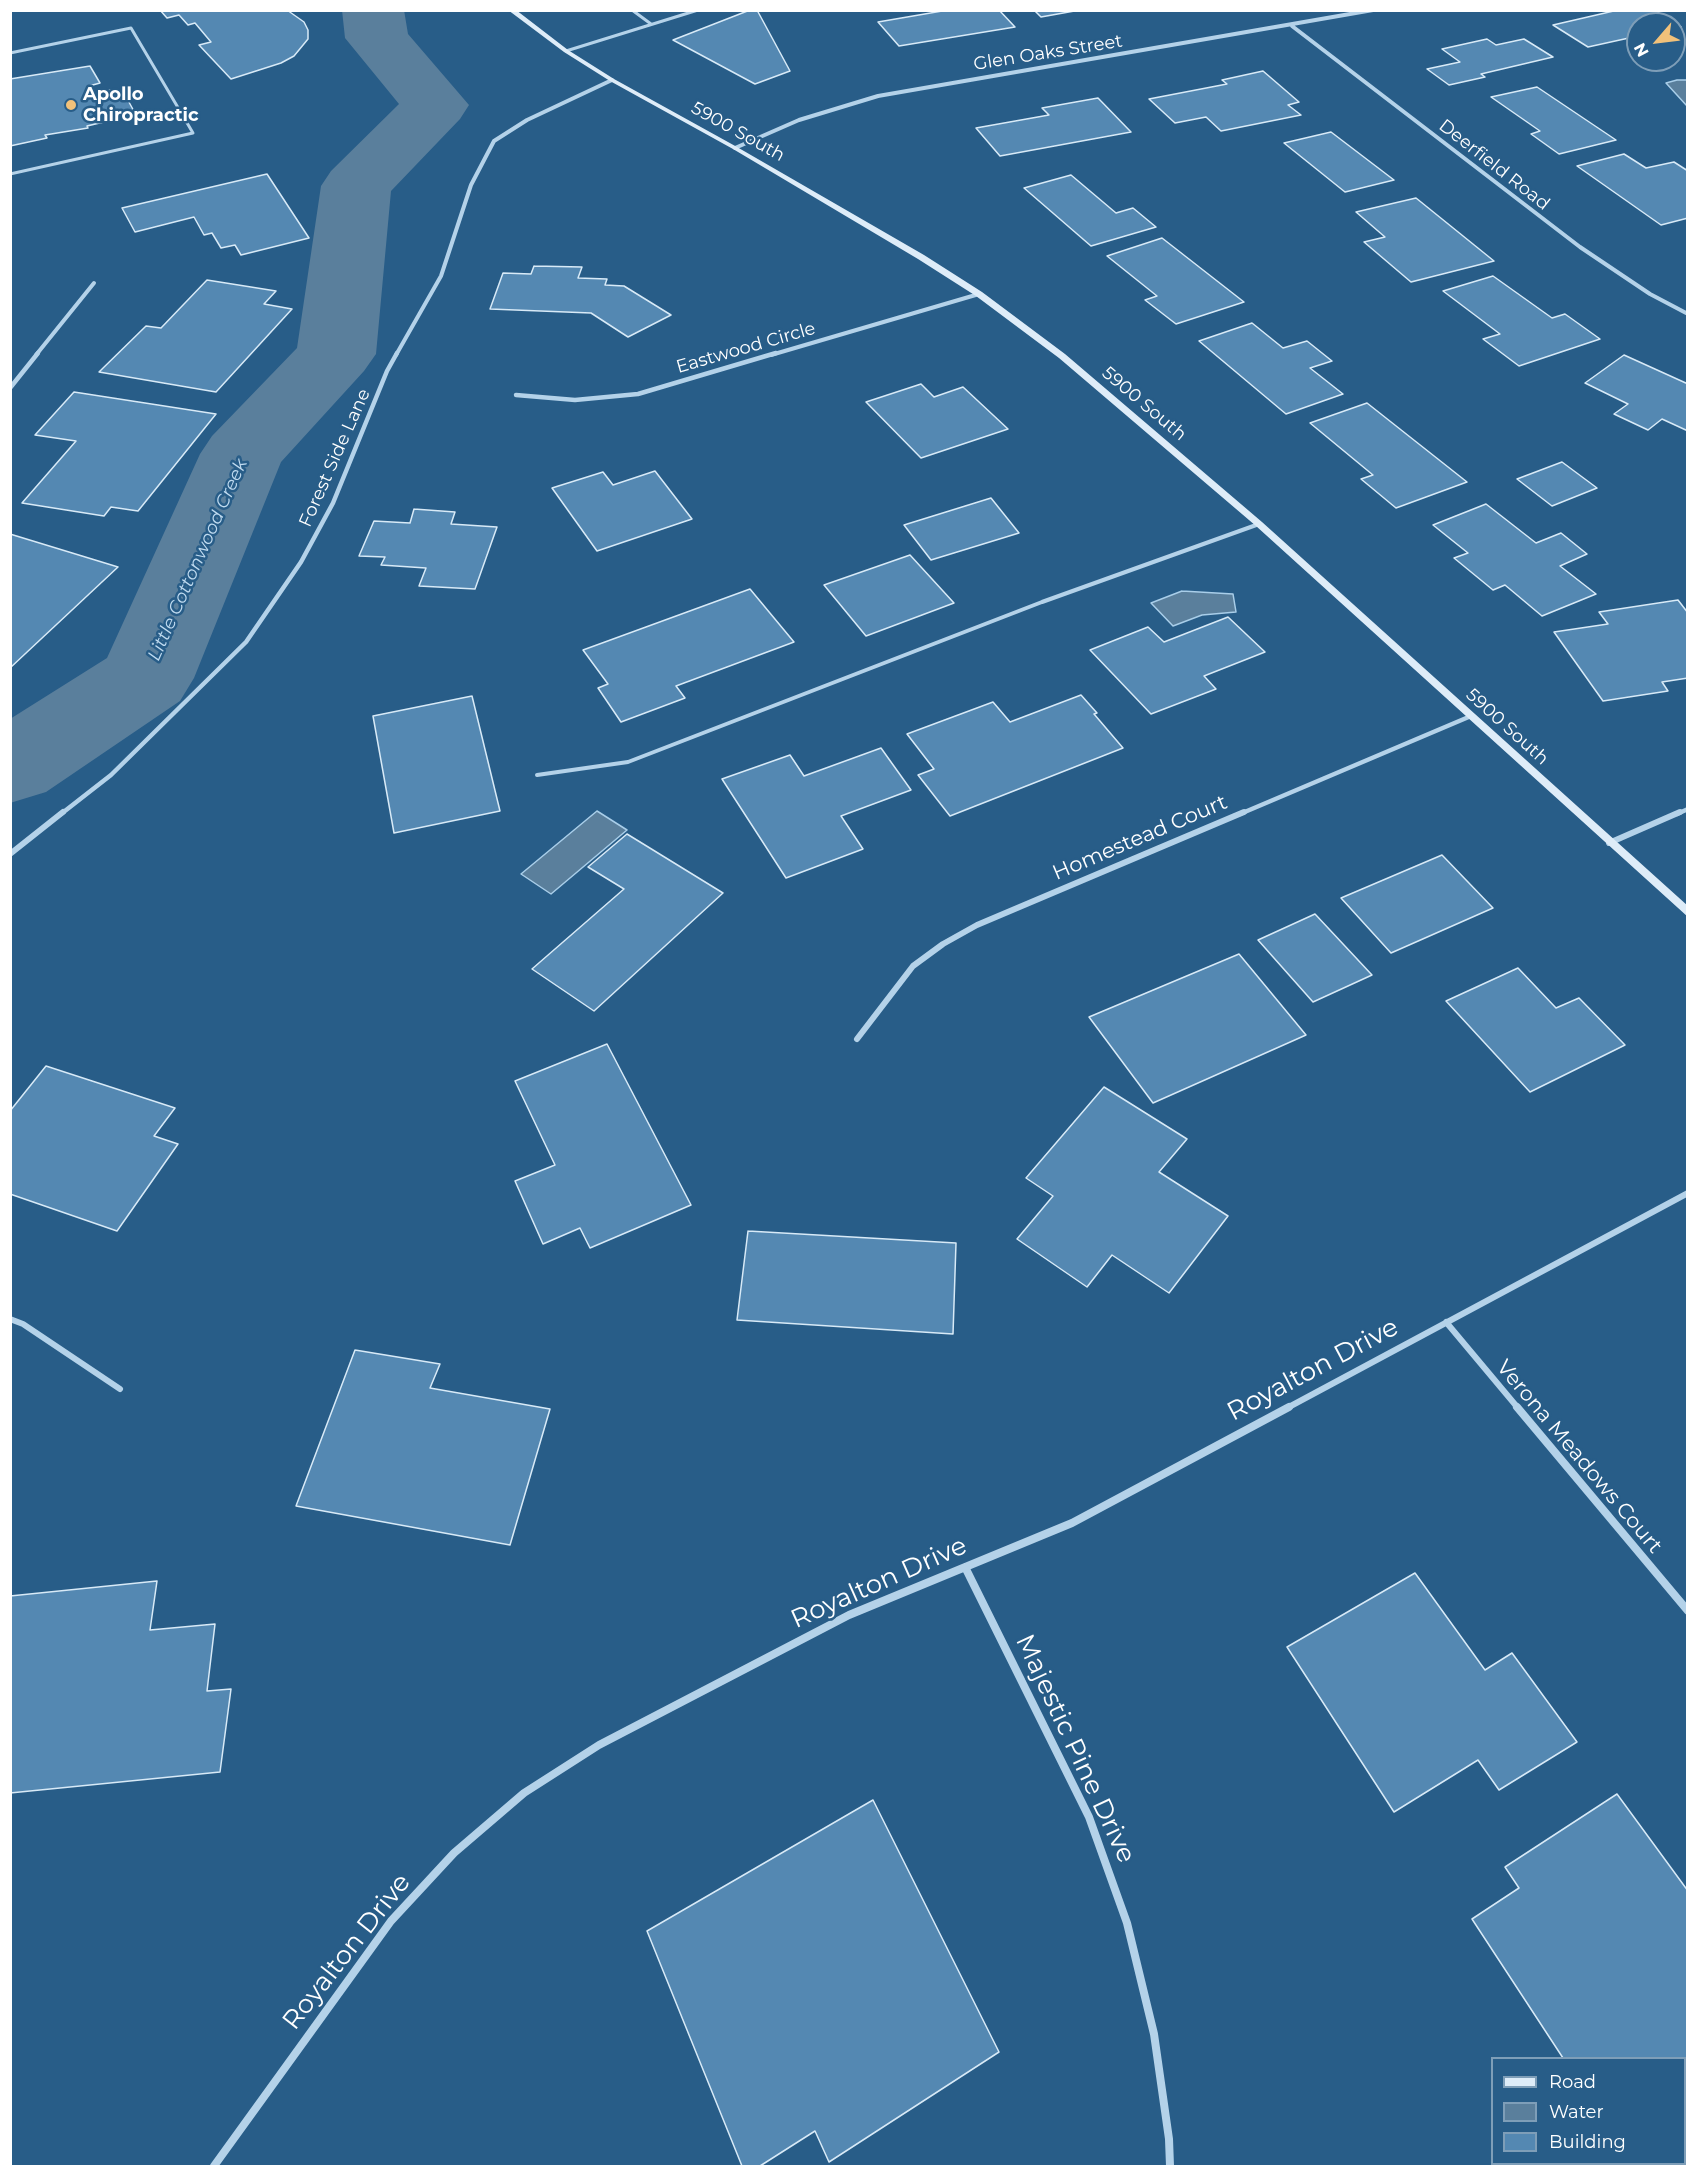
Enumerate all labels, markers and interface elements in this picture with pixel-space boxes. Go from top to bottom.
north arrow [1626,12,1686,72]
street label: Glen Oaks Street [972,31,1124,75]
text: N [1630,40,1653,60]
place label: Apollo Chiropractic [83,84,199,127]
street label: 5900 South [687,97,789,167]
marker: Apollo Chiropractic [64,98,78,112]
street label: Deerfield Road [1434,115,1554,215]
street label: Eastwood Circle [674,318,818,378]
street label: 5900 South [1097,362,1191,446]
street label: Forest Side Lane [295,386,375,530]
water label: Little Cottonwood Creek [144,456,252,664]
street label: 5900 South [1461,684,1553,770]
street label: Homestead Court [1049,790,1231,886]
street label: Royalton Drive [1222,1312,1404,1428]
street label: Verona Meadows Court [1491,1355,1667,1559]
street label: Royalton Drive [786,1530,972,1636]
street label: Majestic Pine Drive [1008,1630,1142,1868]
street label: Royalton Drive [276,1868,418,2036]
legend [1491,2057,1686,2165]
text: Road [1549,2071,1596,2093]
text: Water [1549,2101,1604,2123]
text: Building [1549,2131,1626,2153]

